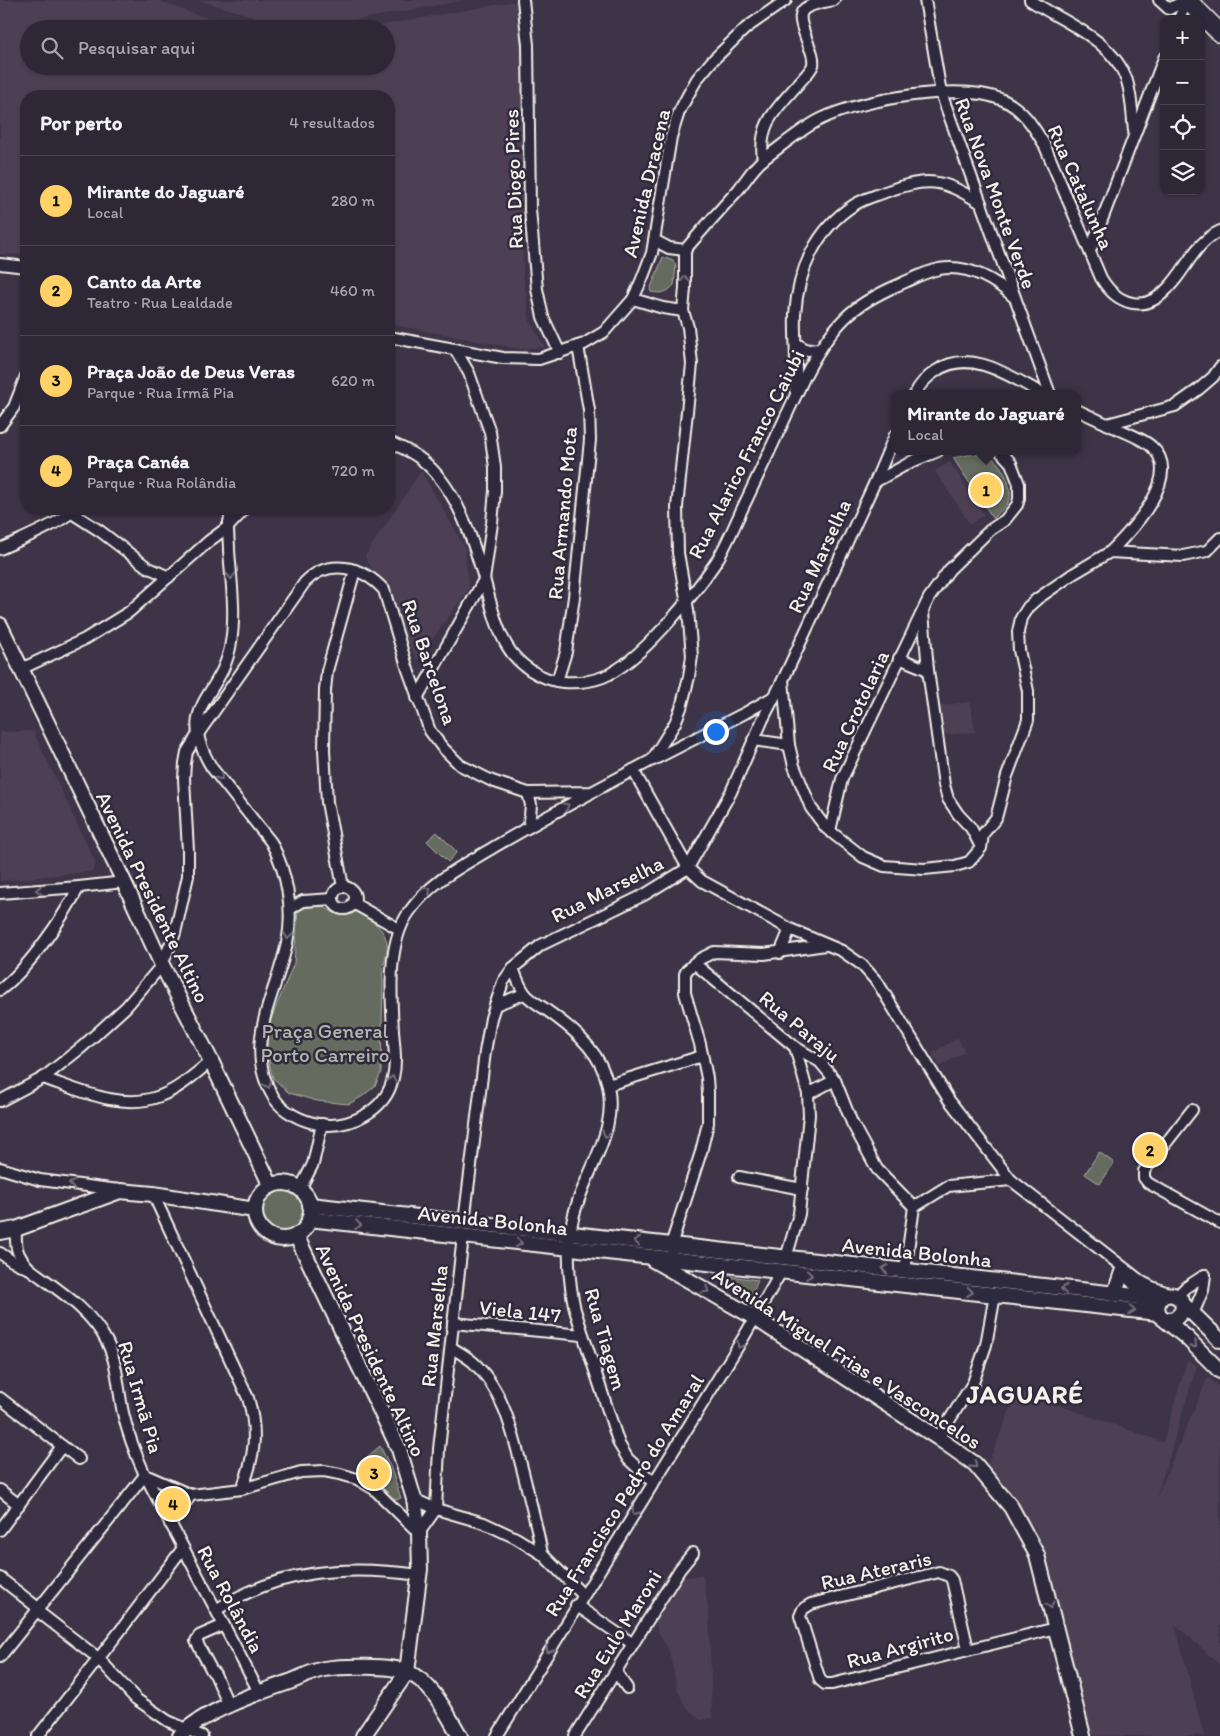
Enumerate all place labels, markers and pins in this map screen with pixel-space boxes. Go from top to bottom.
pin: 1 [970,471,1002,509]
pin: 2 [1134,1131,1166,1169]
pin: 3 [358,1454,390,1492]
pin: 4 [157,1485,189,1523]

